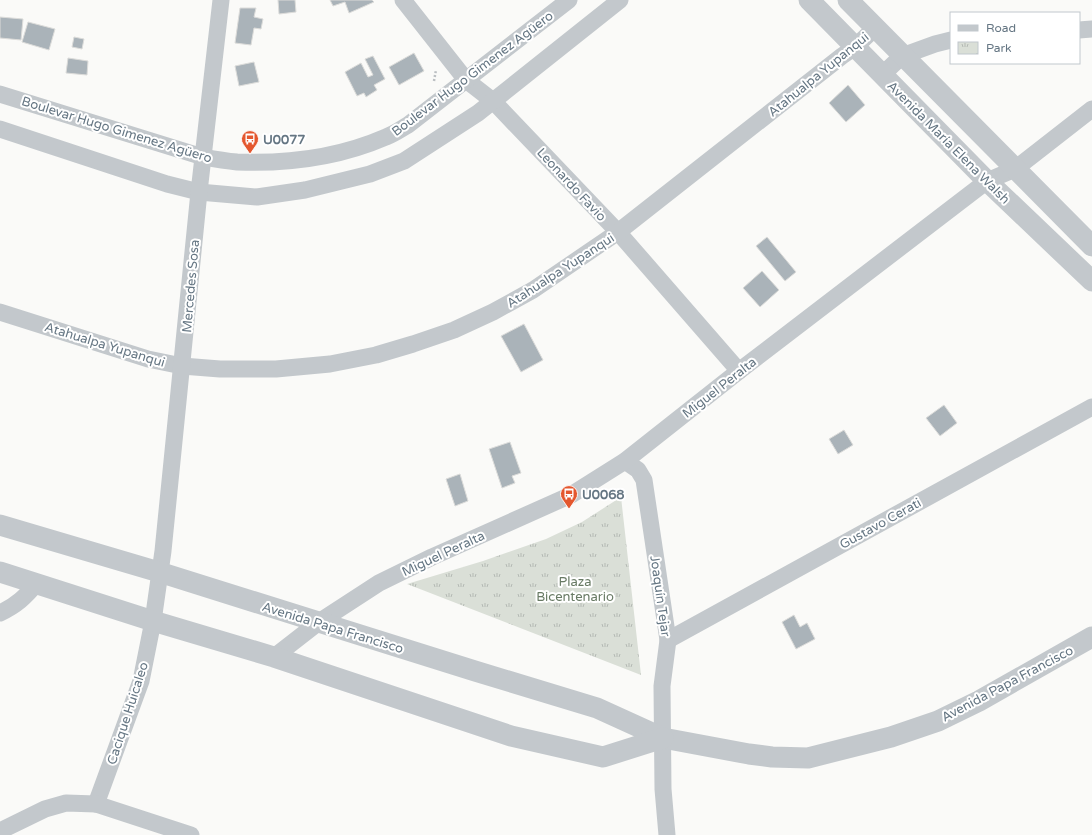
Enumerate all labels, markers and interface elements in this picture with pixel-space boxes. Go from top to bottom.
street label: Boulevar Hugo Gimenez Agüero [389,8,557,140]
legend [950,12,1080,64]
text: Road [986,21,1016,35]
street label: Atahualpa Yupanqui [765,29,872,120]
text: Park [986,41,1012,55]
street label: Avenida María Elena Walsh [884,78,1013,207]
street label: Boulevar Hugo Gimenez Agüero [20,93,214,167]
bus stop icon: U0077 [240,129,260,154]
place label: U0077 [263,132,306,148]
street label: Leonardo Favio [533,145,609,225]
street label: Atahualpa Yupanqui [504,230,617,312]
street label: Mercedes Sosa [179,239,203,333]
street label: Atahualpa Yupanqui [43,319,167,371]
street label: Miguel Peralta [679,354,760,422]
bus stop icon: U0068 [559,484,579,509]
place label: U0068 [582,487,625,503]
street label: Gustavo Cerati [837,495,924,553]
street label: Miguel Peralta [399,528,487,580]
street label: Joaquín Tejar [646,554,674,638]
park label: Plaza Bicentenario [536,574,614,605]
street label: Avenida Papa Francisco [260,599,405,657]
street label: Avenida Papa Francisco [939,642,1076,725]
street label: Cacique Huicaleo [104,660,152,767]

